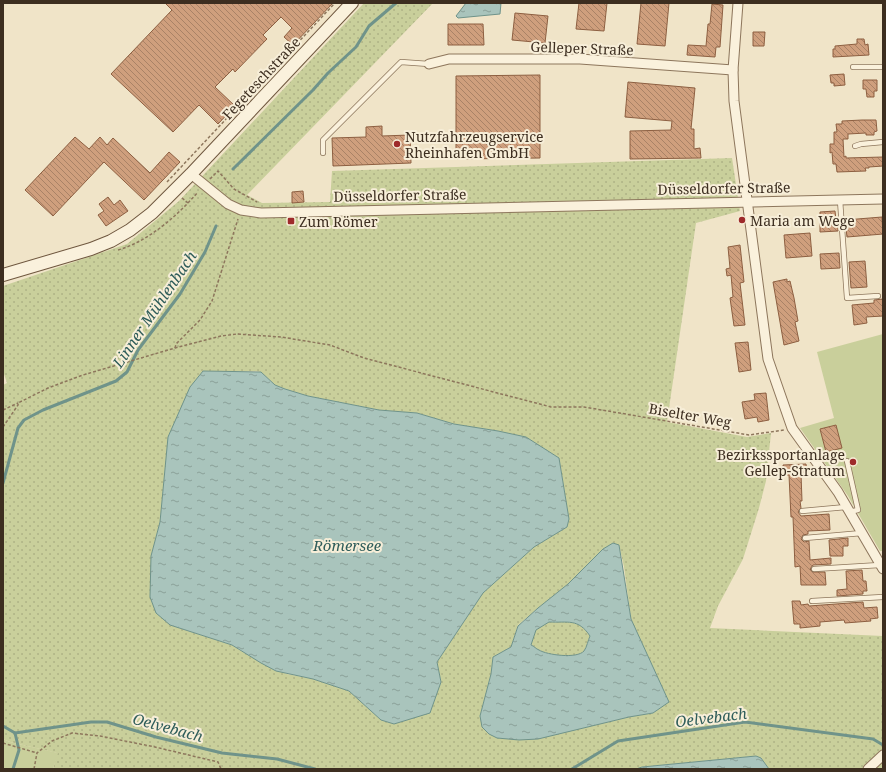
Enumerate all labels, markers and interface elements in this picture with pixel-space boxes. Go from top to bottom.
street label: Fegeteschstraße [218,32,304,124]
street label: Gelleper Straße [530,37,634,59]
place label: Nutzfahrzeugservice Rheinhafen GmbH [405,127,544,162]
marker: Nutzfahrzeugservice Rheinhafen GmbH [392,139,402,149]
street label: Düsseldorfer Straße [657,177,791,199]
street label: Düsseldorfer Straße [333,184,467,206]
place label: Maria am Wege [750,211,855,230]
place label: Zum Römer [299,212,378,231]
marker: Maria am Wege [737,215,747,225]
marker: Zum Römer [286,216,296,226]
water label: Linner Mühlenbach [107,247,200,372]
street label: Biselter Weg [647,398,733,432]
place label: Bezirkssportanlage Gellep-Stratum [717,445,845,480]
marker: Bezirkssportanlage Gellep-Stratum [848,457,858,467]
water label: Römersee [312,535,382,555]
water label: Oelvebach [674,703,748,731]
water label: Oelvebach [131,708,205,746]

